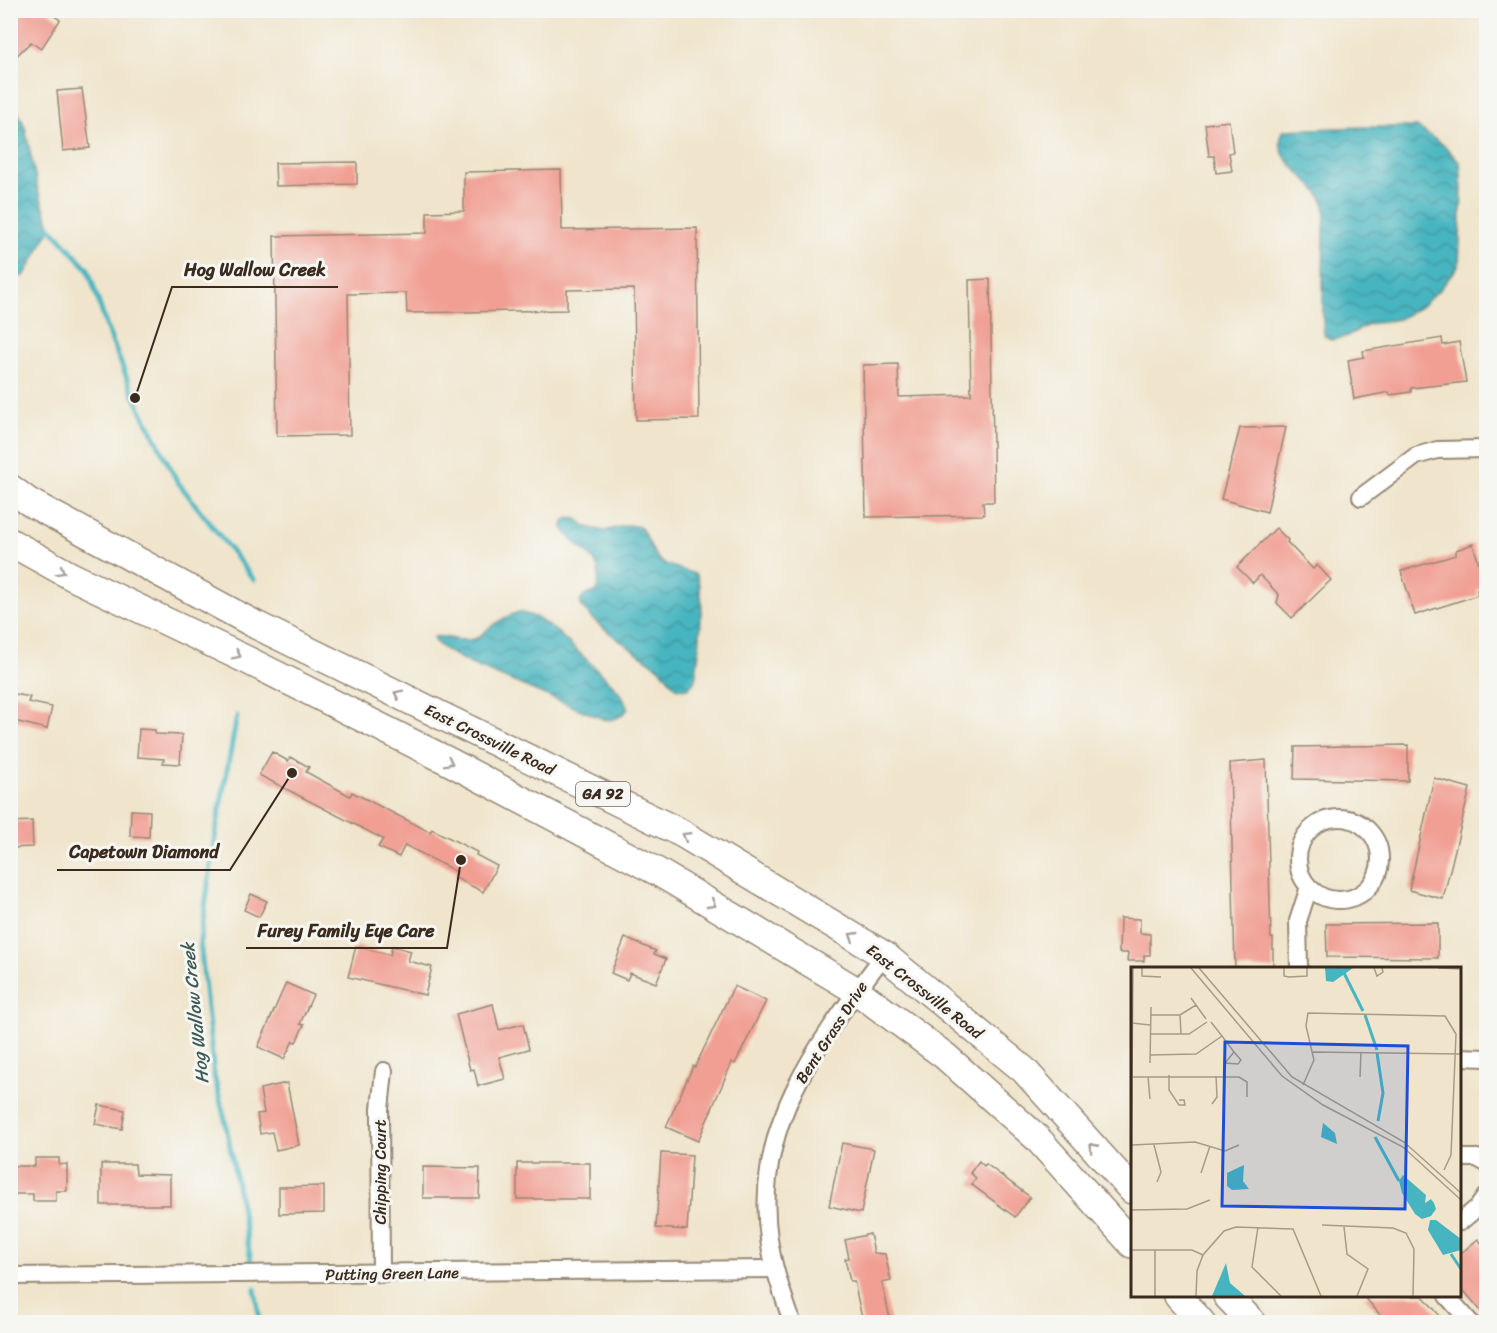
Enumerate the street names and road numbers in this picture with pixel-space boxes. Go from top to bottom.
street label: East Crossville Road [419,695,562,784]
road number: GA 92 [576,782,630,806]
street label: East Crossville Road [860,936,991,1048]
street label: Bent Grass Drive [787,975,876,1090]
street label: Chipping Court [366,1119,395,1225]
street label: Putting Green Lane [325,1258,459,1289]

